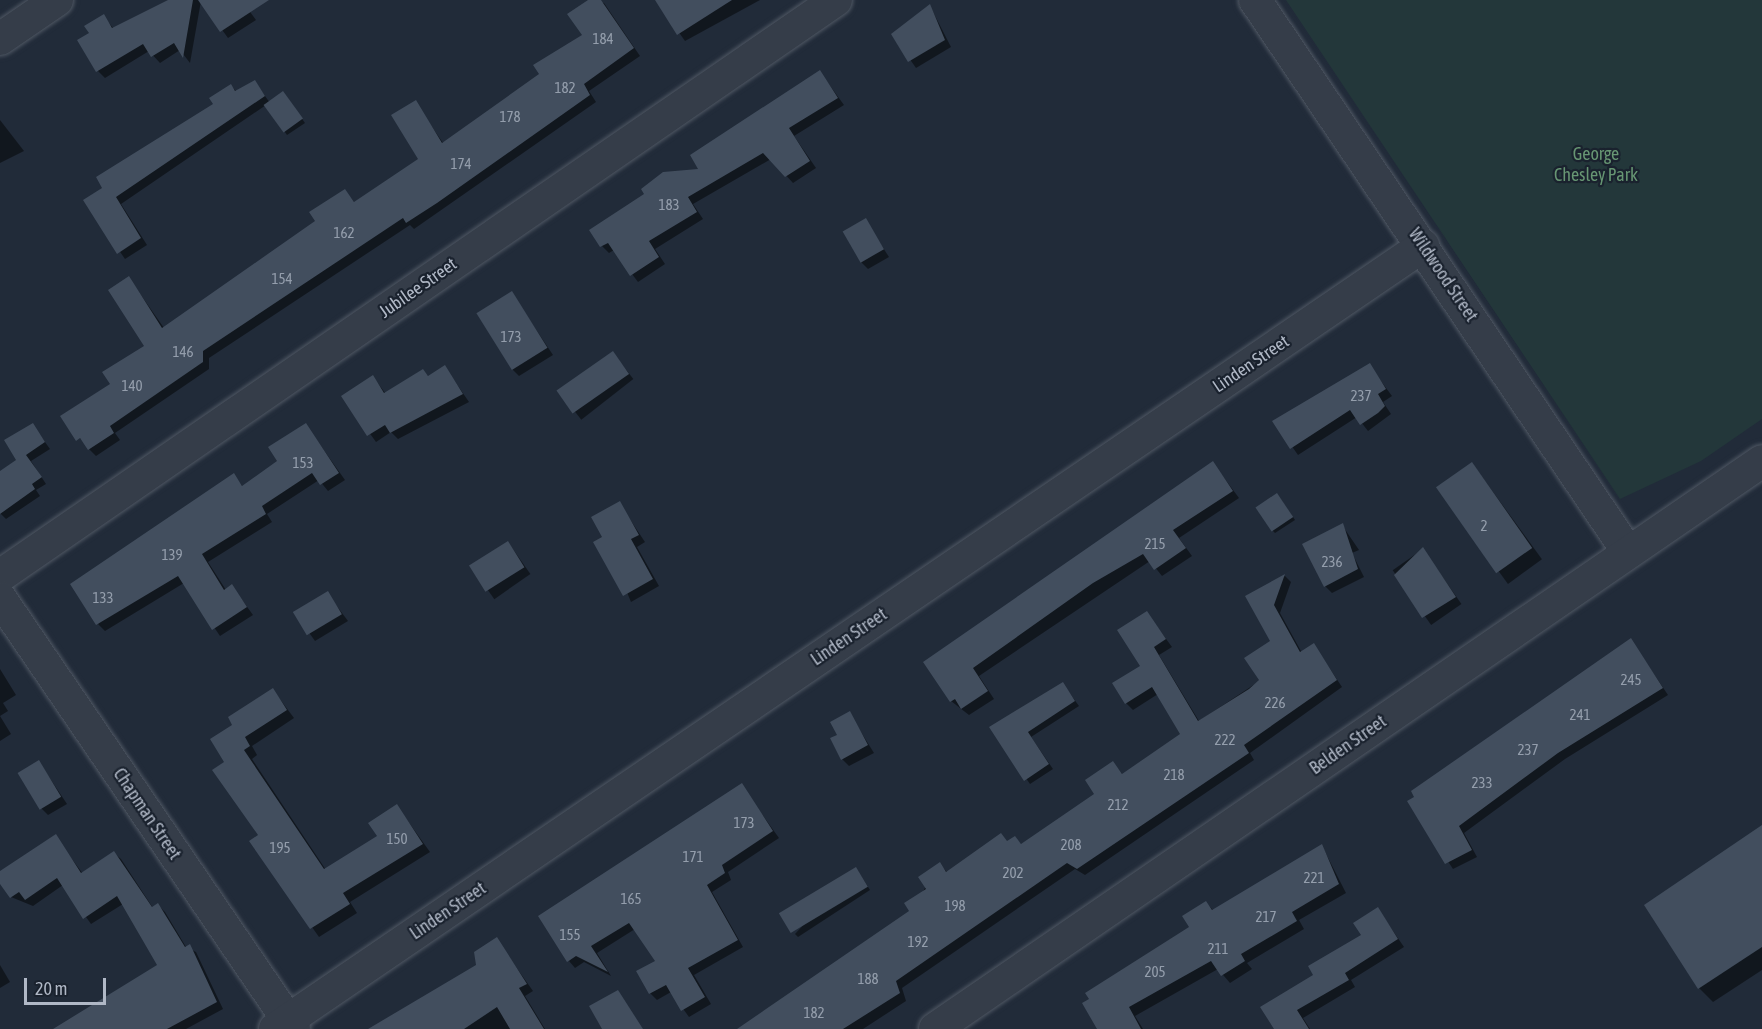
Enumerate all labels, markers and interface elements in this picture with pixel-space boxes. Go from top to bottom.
house number: 184 [592,30,614,48]
house number: 182 [554,79,576,97]
house number: 178 [499,108,521,126]
park label: George Chesley Park [1554,144,1638,186]
house number: 174 [450,155,472,173]
house number: 183 [658,196,680,214]
house number: 162 [333,224,355,242]
street label: Wildwood Street [1404,224,1482,326]
street label: Jubilee Street [375,253,461,323]
house number: 154 [271,270,293,288]
house number: 173 [500,328,522,346]
street label: Linden Street [1209,331,1293,397]
house number: 146 [172,343,194,361]
house number: 140 [121,377,143,395]
house number: 237 [1350,387,1372,405]
house number: 153 [292,454,314,472]
house number: 2 [1480,517,1488,535]
house number: 215 [1144,535,1166,553]
house number: 139 [161,546,183,564]
house number: 236 [1321,553,1343,571]
house number: 133 [92,589,114,607]
street label: Linden Street [807,604,891,670]
house number: 245 [1620,671,1642,689]
house number: 226 [1264,694,1286,712]
house number: 241 [1569,706,1591,724]
street label: Belden Street [1305,711,1391,779]
house number: 222 [1214,731,1236,749]
house number: 237 [1517,741,1539,759]
street label: Chapman Street [108,764,186,864]
house number: 218 [1163,766,1185,784]
house number: 233 [1471,774,1493,792]
house number: 212 [1107,796,1129,814]
house number: 173 [733,814,755,832]
house number: 150 [386,830,408,848]
house number: 208 [1060,836,1082,854]
house number: 195 [269,839,291,857]
house number: 171 [682,848,704,866]
house number: 202 [1002,864,1024,882]
house number: 221 [1303,869,1325,887]
street label: Linden Street [406,878,490,944]
house number: 165 [620,890,642,908]
house number: 198 [944,897,966,915]
house number: 217 [1255,908,1277,926]
house number: 155 [559,926,581,944]
house number: 192 [907,933,929,951]
house number: 211 [1207,940,1229,958]
house number: 205 [1144,963,1166,981]
scale bar [27,966,110,1004]
house number: 188 [857,970,879,988]
text: 20 m [35,978,67,999]
house number: 182 [803,1004,825,1022]

